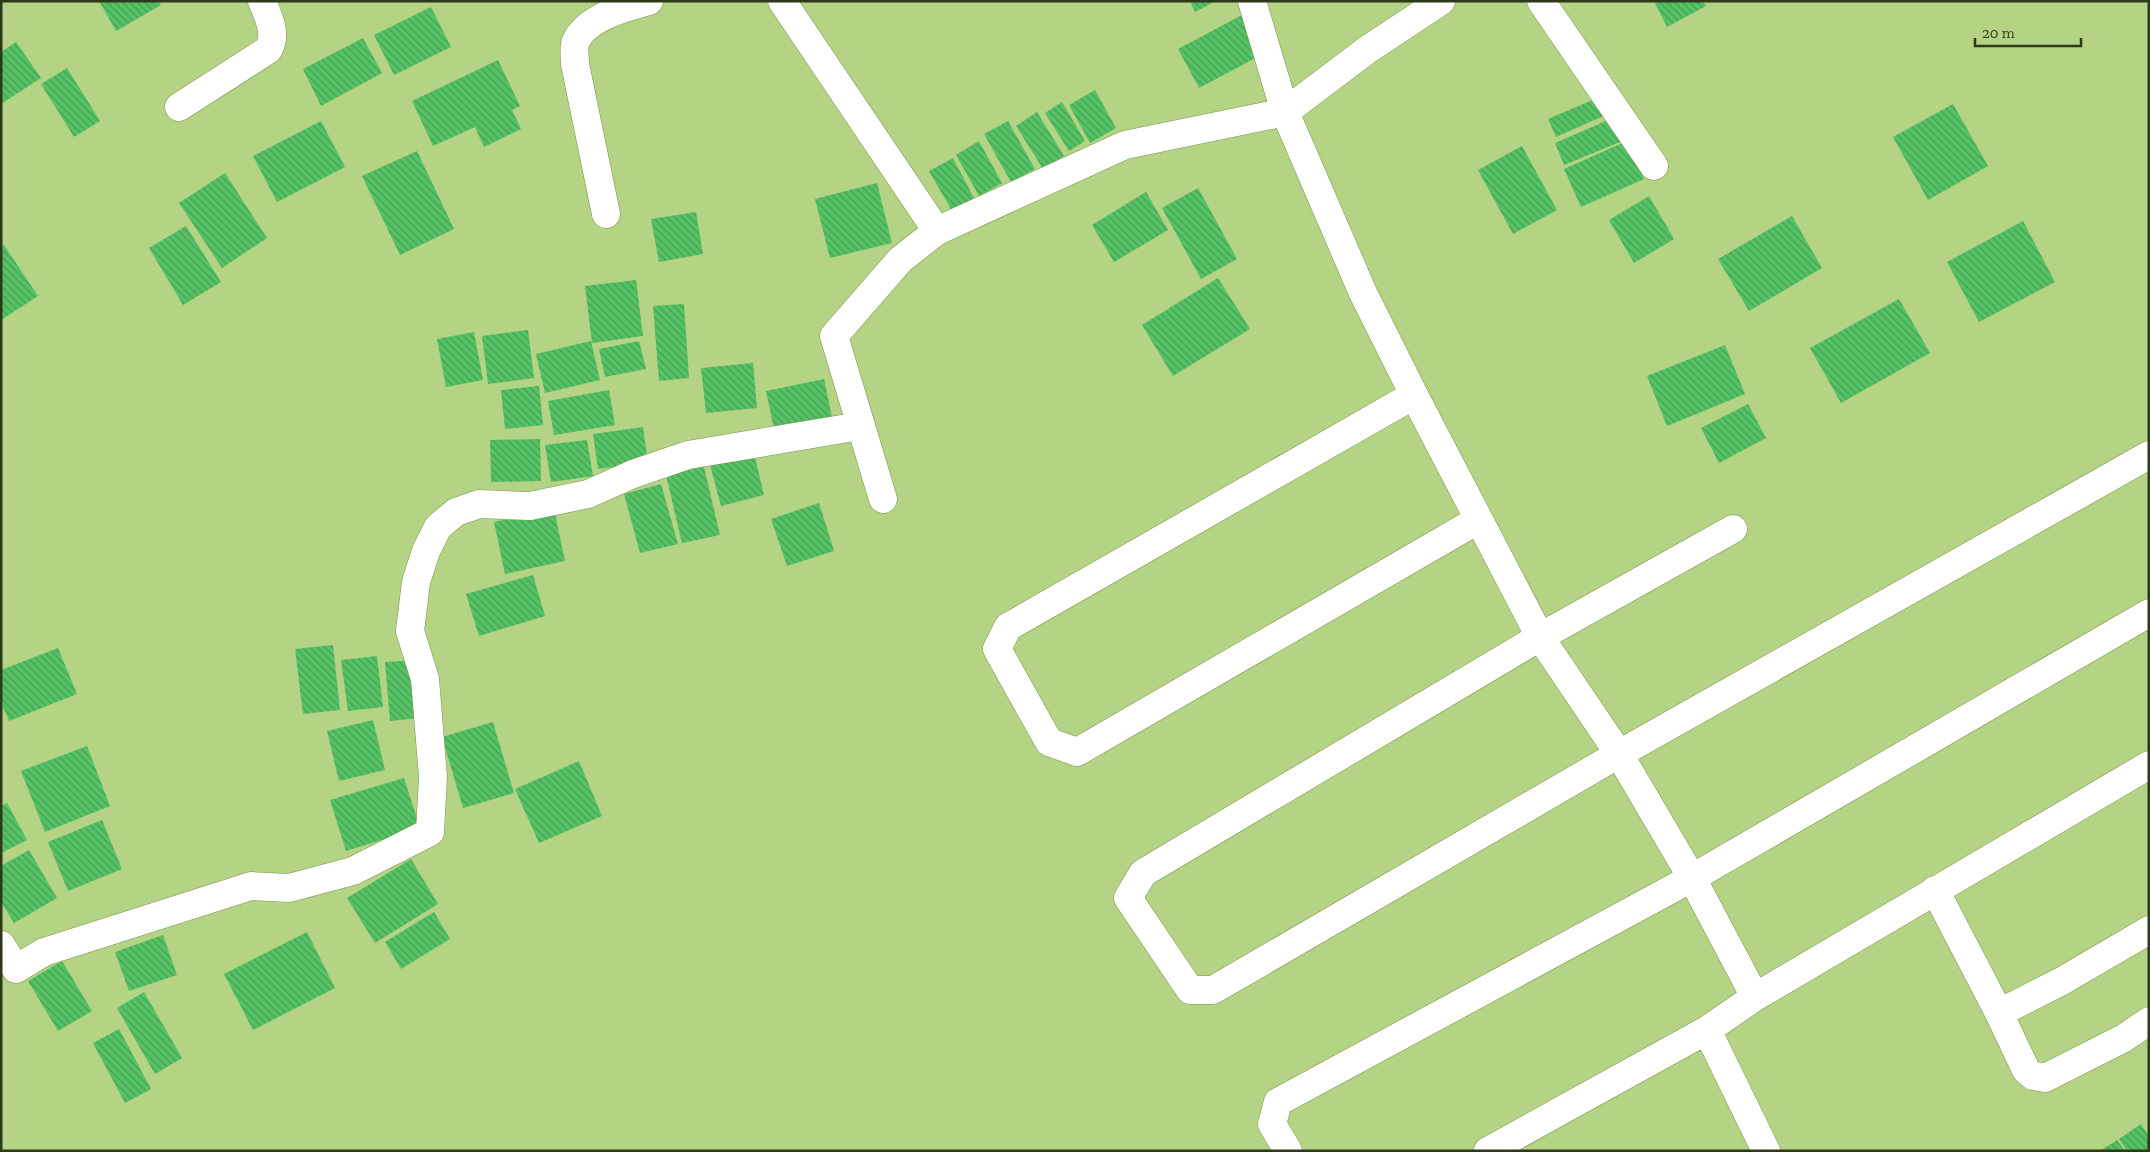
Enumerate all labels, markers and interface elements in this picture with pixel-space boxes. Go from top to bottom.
scale bar [1975,15,2081,47]
text: 20 m [1982,24,2015,42]

